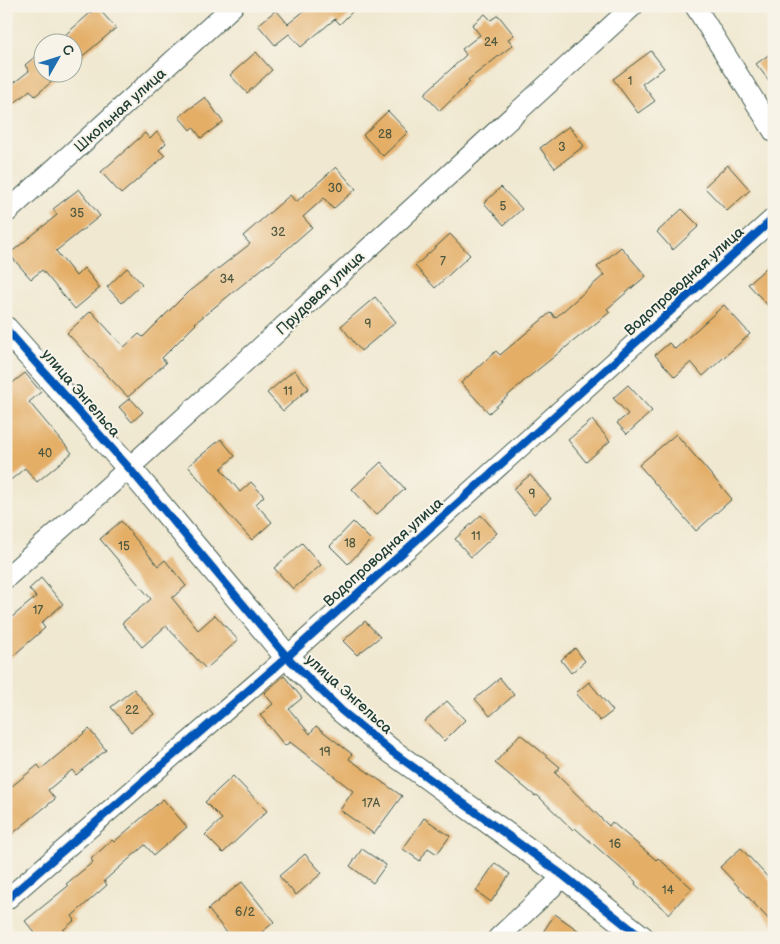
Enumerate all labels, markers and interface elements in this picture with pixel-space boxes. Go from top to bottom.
north arrow [32,32,82,82]
house number: 24 [484,35,499,50]
text: С [58,41,78,59]
street label: Школьная улица [70,64,170,157]
house number: 1 [628,74,632,89]
house number: 28 [378,127,392,142]
house number: 3 [558,140,566,155]
house number: 30 [328,181,342,196]
house number: 5 [500,199,507,214]
house number: 35 [70,206,84,221]
street label: Водопроводная улица [621,223,748,340]
house number: 32 [271,225,285,240]
street label: Прудовая улица [272,247,369,339]
house number: 7 [440,254,446,269]
house number: 34 [220,272,235,287]
house number: 9 [365,317,372,332]
street label: улица Энгельса [37,345,124,441]
house number: 11 [283,384,293,399]
house number: 40 [38,446,52,461]
house number: 9 [529,487,536,502]
street label: Водопроводная улица [320,494,447,611]
house number: 11 [471,529,481,544]
house number: 18 [344,536,356,551]
house number: 15 [118,539,130,554]
house number: 17 [33,603,43,618]
street label: улица Энгельса [301,650,396,739]
house number: 22 [125,703,139,718]
house number: 19 [319,745,331,760]
house number: 17А [362,796,381,811]
house number: 16 [609,837,621,852]
house number: 14 [662,883,675,898]
house number: 6/2 [235,905,255,920]

